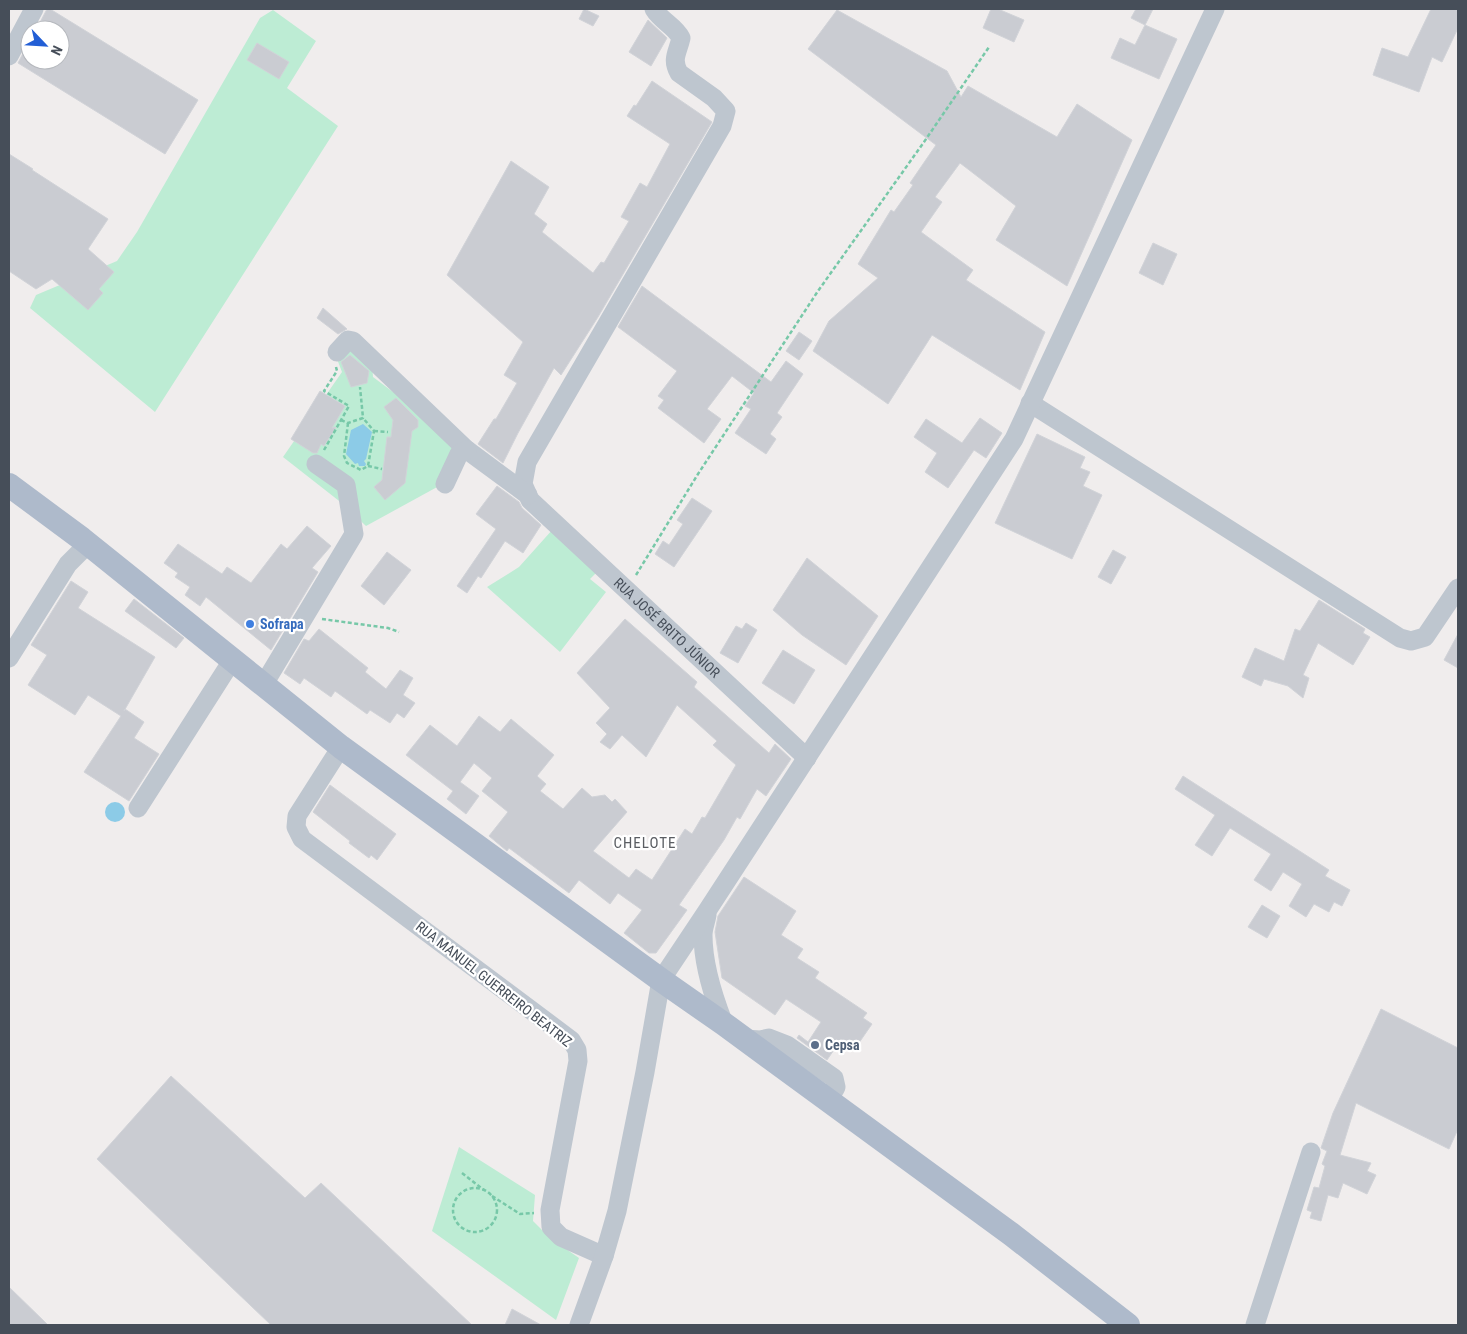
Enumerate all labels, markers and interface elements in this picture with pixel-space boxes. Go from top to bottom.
north arrow [20,20,70,70]
text: N [48,43,66,58]
street label: RUA JOSÉ BRITO JÚNIOR [611,574,724,681]
place label: Sofrapa [260,616,304,632]
marker: Sofrapa [244,618,256,630]
district label: CHELOTE [613,834,677,852]
street label: RUA MANUEL GUERREIRO BEATRIZ [413,918,575,1050]
place label: Cepsa [825,1037,860,1053]
marker: Cepsa [809,1039,821,1051]

